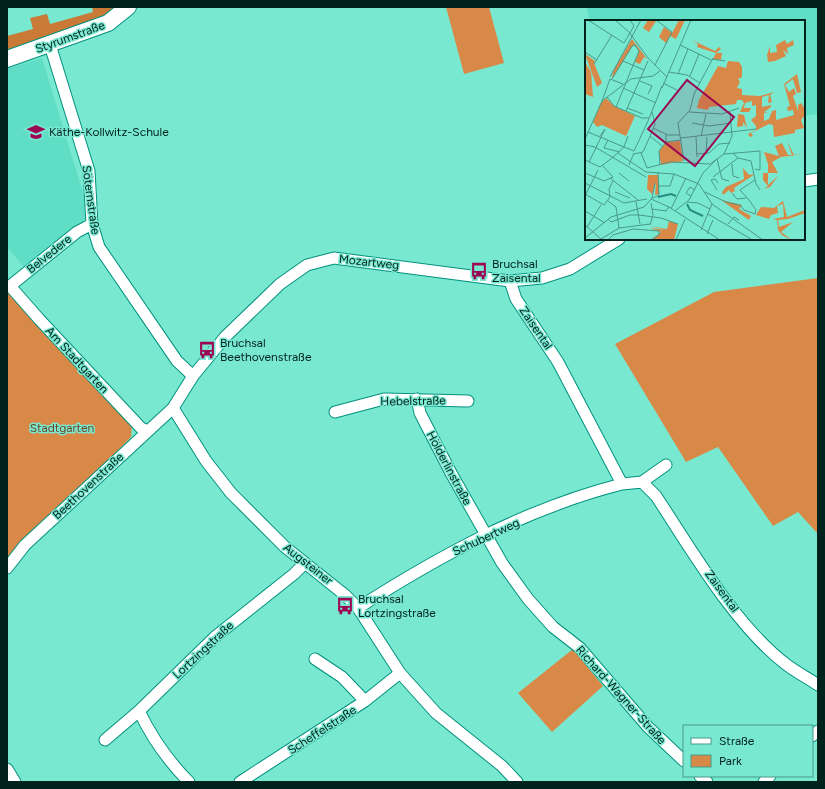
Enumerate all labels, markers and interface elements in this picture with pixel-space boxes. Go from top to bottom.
street label: Styrumstraße [33,18,107,56]
inset map [585,20,805,240]
school or university icon: Käthe-Kollwitz-Schule [26,122,46,142]
place label: Käthe-Kollwitz-Schule [49,125,169,139]
street label: Söternstraße [79,164,103,236]
street label: Belvedere [24,231,74,276]
street label: Mozartweg [338,252,400,272]
place label: Bruchsal Zaisental [492,257,541,285]
bus stop icon: Bruchsal Zaisental [469,261,489,281]
street label: Zaisental [517,304,555,352]
street label: Am Stadtgarten [43,324,112,396]
place label: Bruchsal Beethovenstraße [220,336,312,364]
bus stop icon: Bruchsal Beethovenstraße [197,340,217,360]
street label: Hebelstraße [380,393,446,409]
park label: Stadtgarten [30,421,95,435]
street label: Hölderlinstraße [424,429,475,508]
street label: Beethovenstraße [50,449,127,522]
street label: Schubertweg [450,515,522,559]
street label: Augsteiner [281,540,335,588]
street label: Zaisental [702,567,742,615]
place label: Bruchsal Lortzingstraße [358,592,436,620]
bus stop icon: Bruchsal Lortzingstraße [335,596,355,616]
street label: Lortzingstraße [170,618,237,682]
street label: Richard-Wagner-Straße [573,643,669,747]
street label: Scheffelstraße [285,702,359,757]
legend [683,725,813,777]
text: Straße [719,734,755,748]
text: Park [719,754,742,768]

